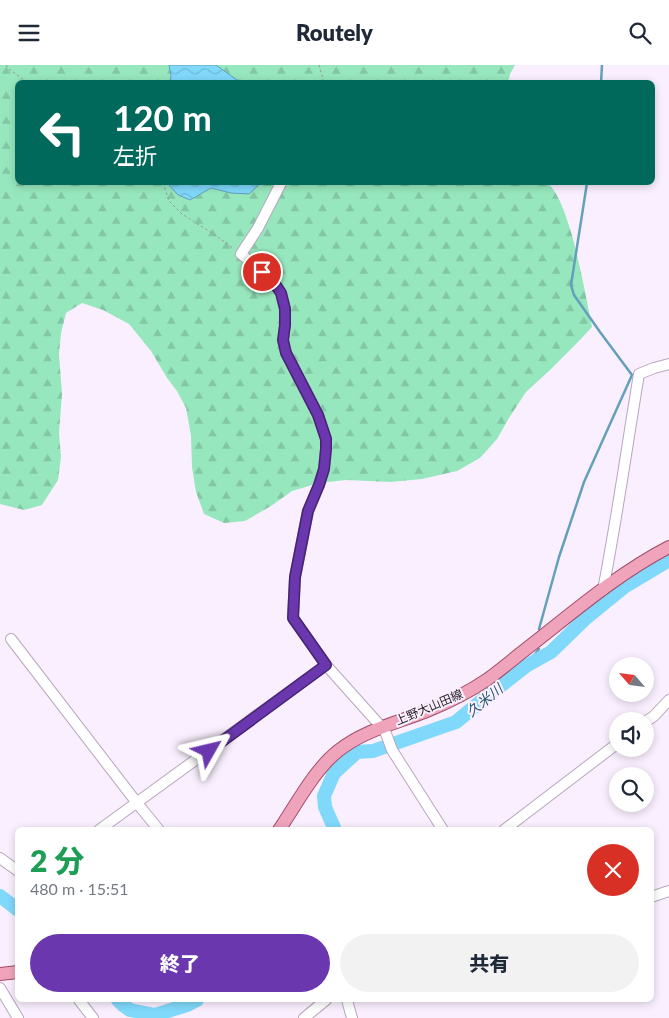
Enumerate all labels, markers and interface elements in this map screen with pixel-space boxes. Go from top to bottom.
icon: menu [15,19,43,47]
text: Routely [296,19,373,46]
icon: search [626,19,654,47]
text: 120 m [113,96,212,138]
icon: left [30,100,95,165]
text: 左折 [113,142,157,169]
pin [241,251,283,293]
icon: arrive [248,258,276,286]
north arrow [609,657,654,703]
map controls [609,657,654,812]
water label: 久米川 [462,679,507,720]
street label: 上野大山田線 [393,686,465,728]
button: sound [609,712,654,757]
position arrow [182,724,234,776]
button: search [609,767,654,812]
text: 2 分 [30,842,84,878]
button: close [587,844,639,896]
text: 480 m · 15:51 [30,879,129,898]
button: 終了 [30,934,330,992]
button: 共有 [340,934,639,992]

